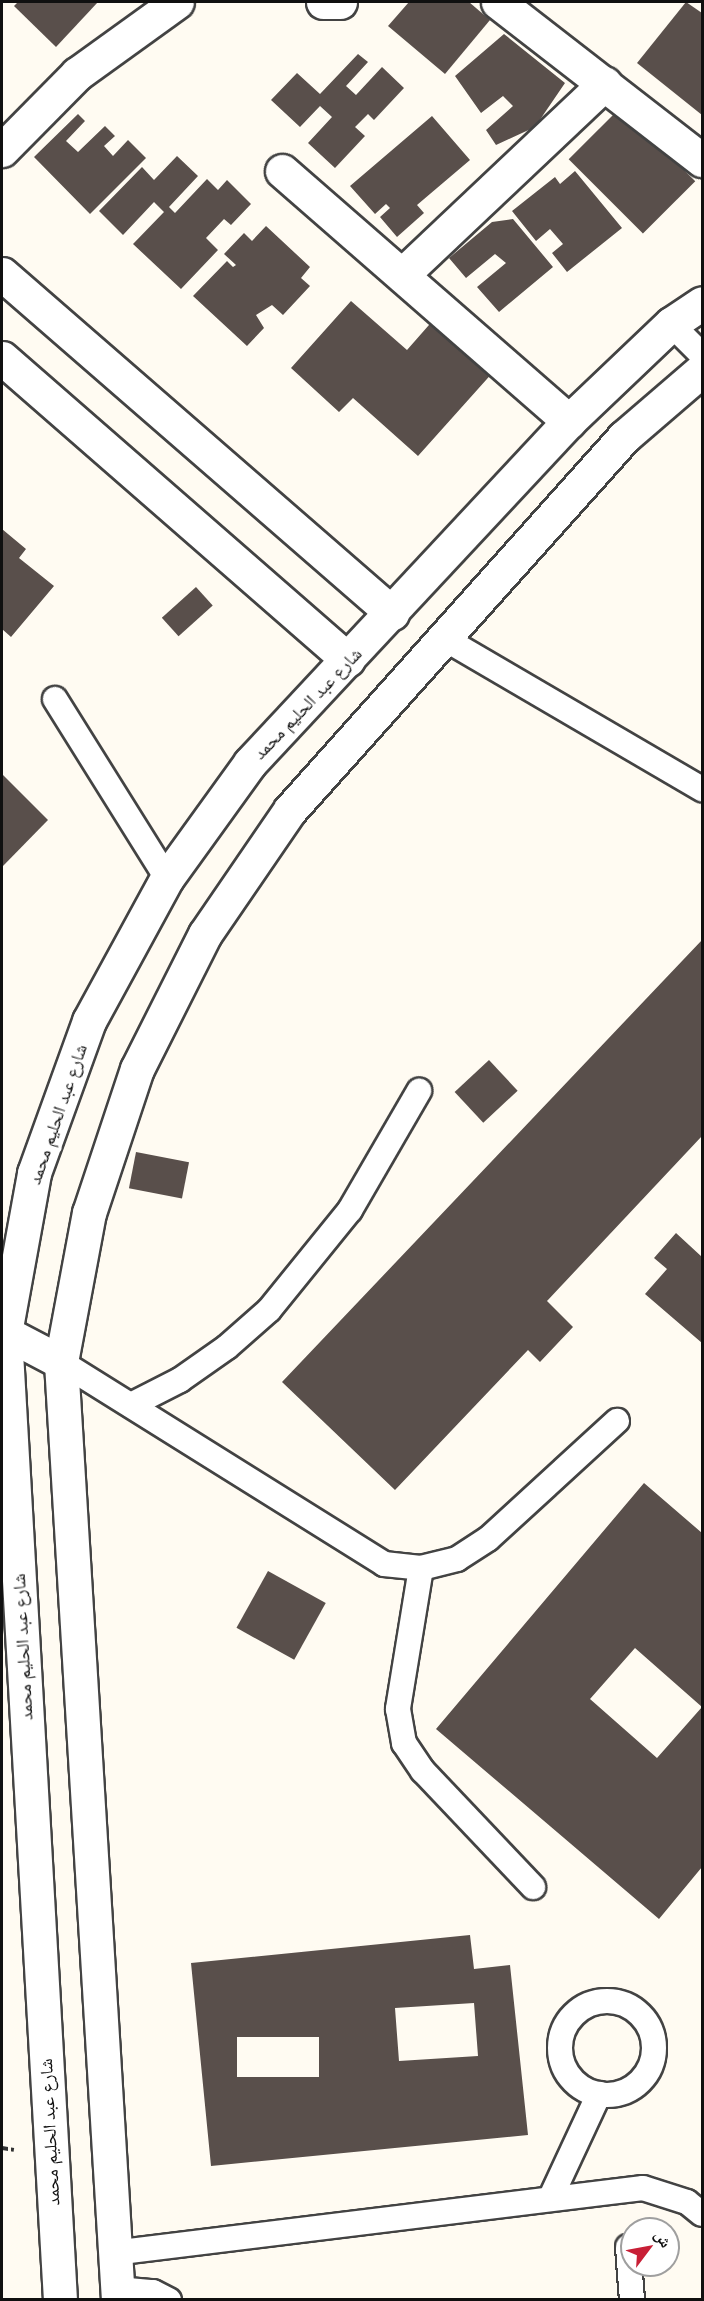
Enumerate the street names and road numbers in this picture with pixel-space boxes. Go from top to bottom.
street label: شارع عبد الحليم محمد [248,643,366,763]
street label: شارع عبد الحليم محمد [23,1041,91,1187]
street label: شارع عبد الحليم محمد [7,1573,37,1721]
street label: شارع عبد الحليم محمد [34,2058,64,2206]

